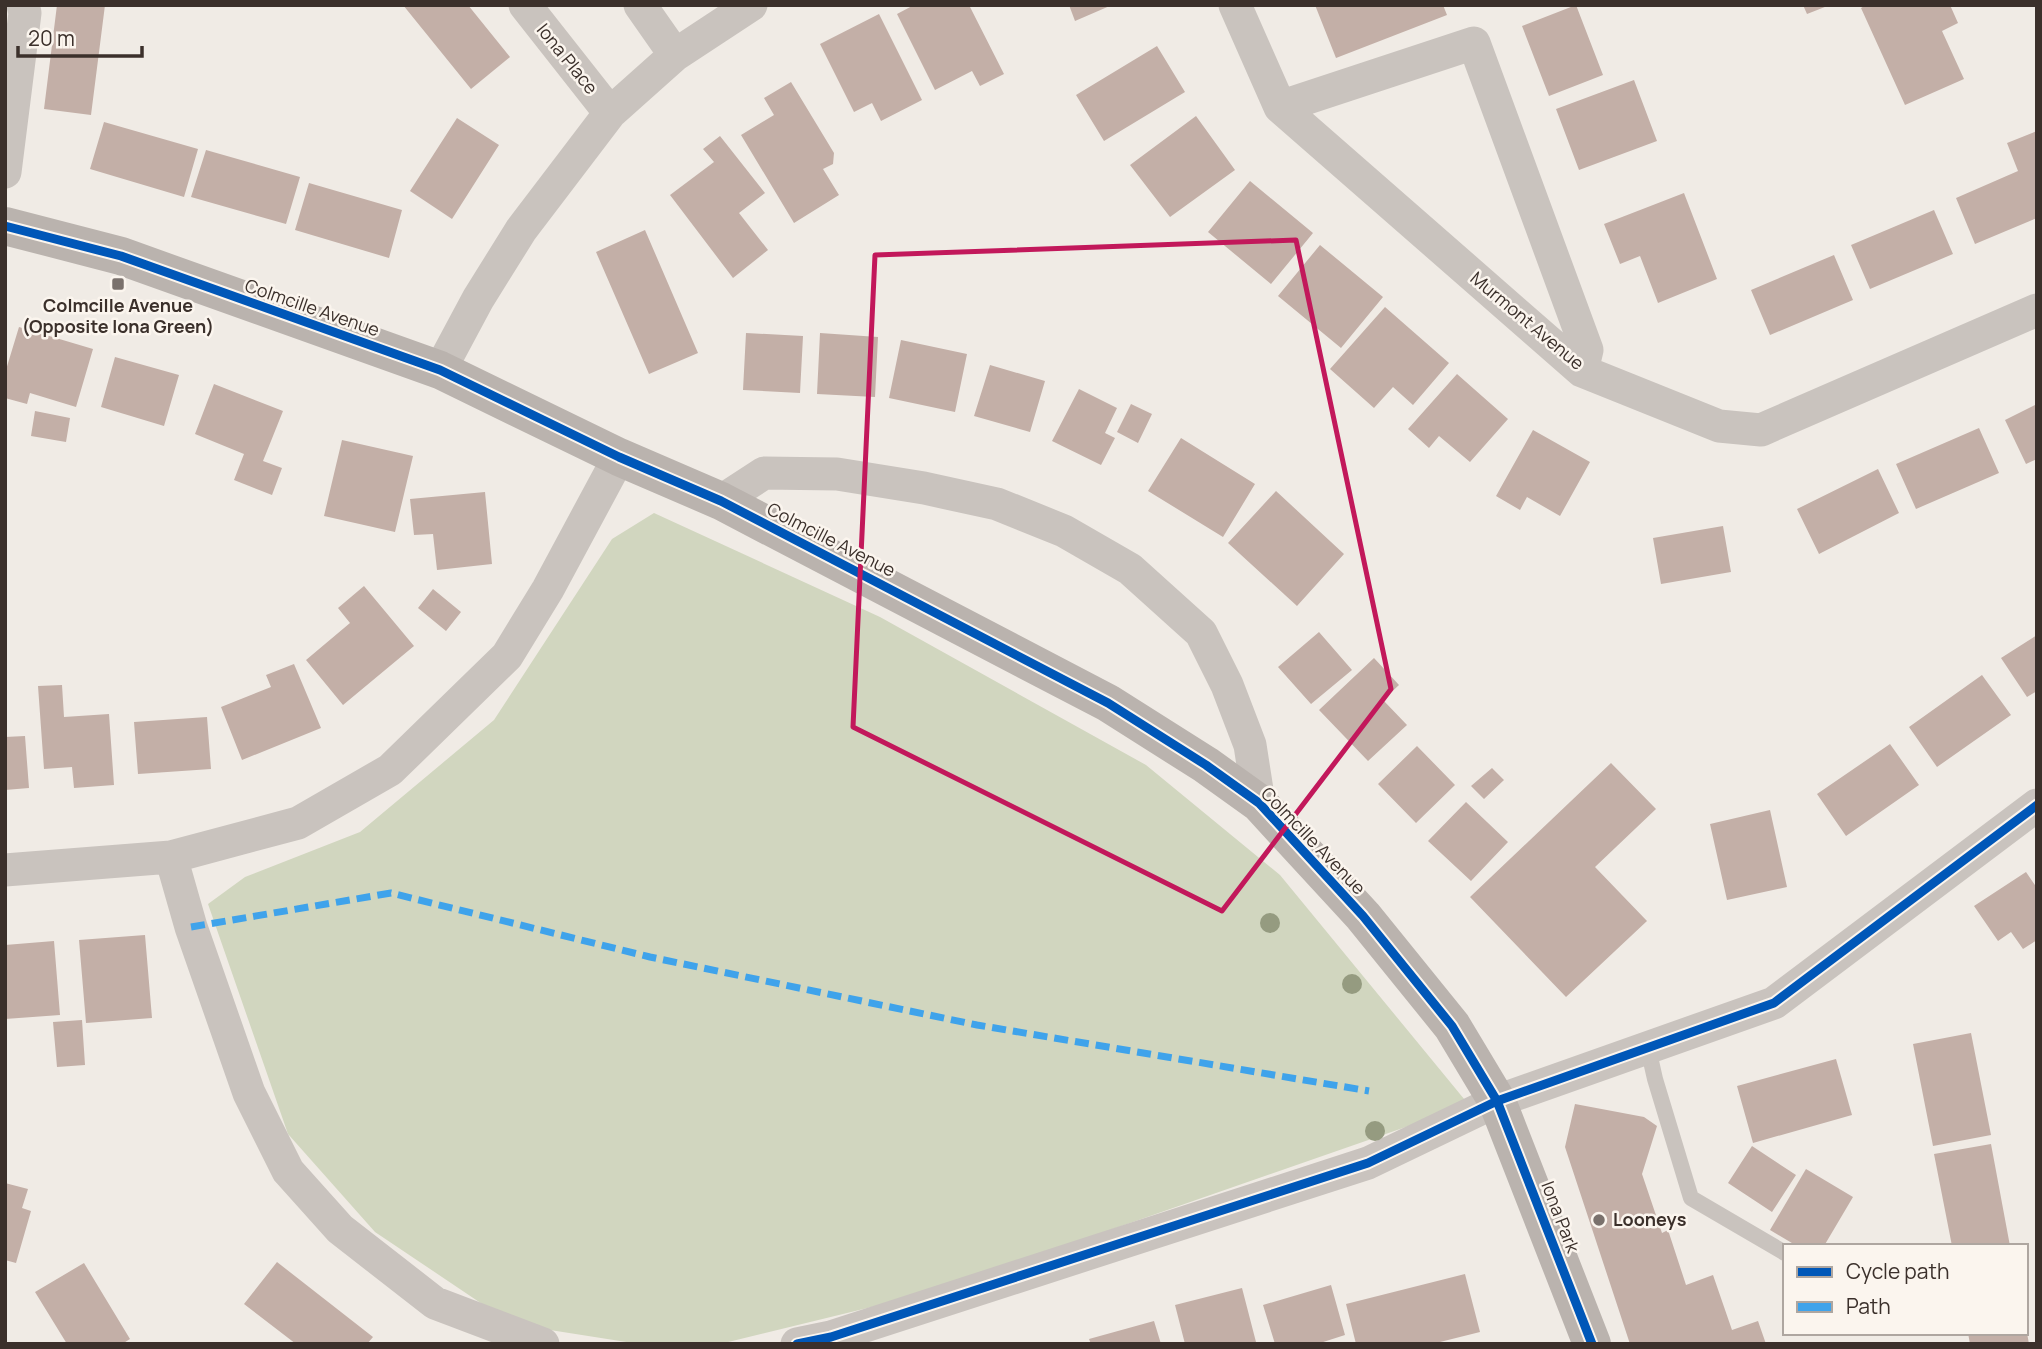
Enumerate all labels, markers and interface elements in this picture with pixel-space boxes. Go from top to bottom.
scale bar [18,14,142,58]
street label: Iona Place [532,18,604,99]
text: 20 m [28,24,75,52]
street label: Murmont Avenue [1466,266,1589,375]
street label: Colmcille Avenue [242,273,383,341]
marker: Colmcille Avenue (Opposite Iona Green) [110,276,126,292]
place label: Colmcille Avenue (Opposite Iona Green) [22,293,214,338]
street label: Colmcille Avenue [763,496,900,582]
street label: Colmcille Avenue [1256,781,1371,899]
street label: Iona Park [1536,1177,1586,1257]
place label: Looneys [1613,1207,1687,1231]
marker: Looneys [1591,1212,1607,1228]
legend [1783,1244,2028,1335]
text: Cycle path [1846,1257,1949,1285]
text: Path [1846,1292,1891,1320]

